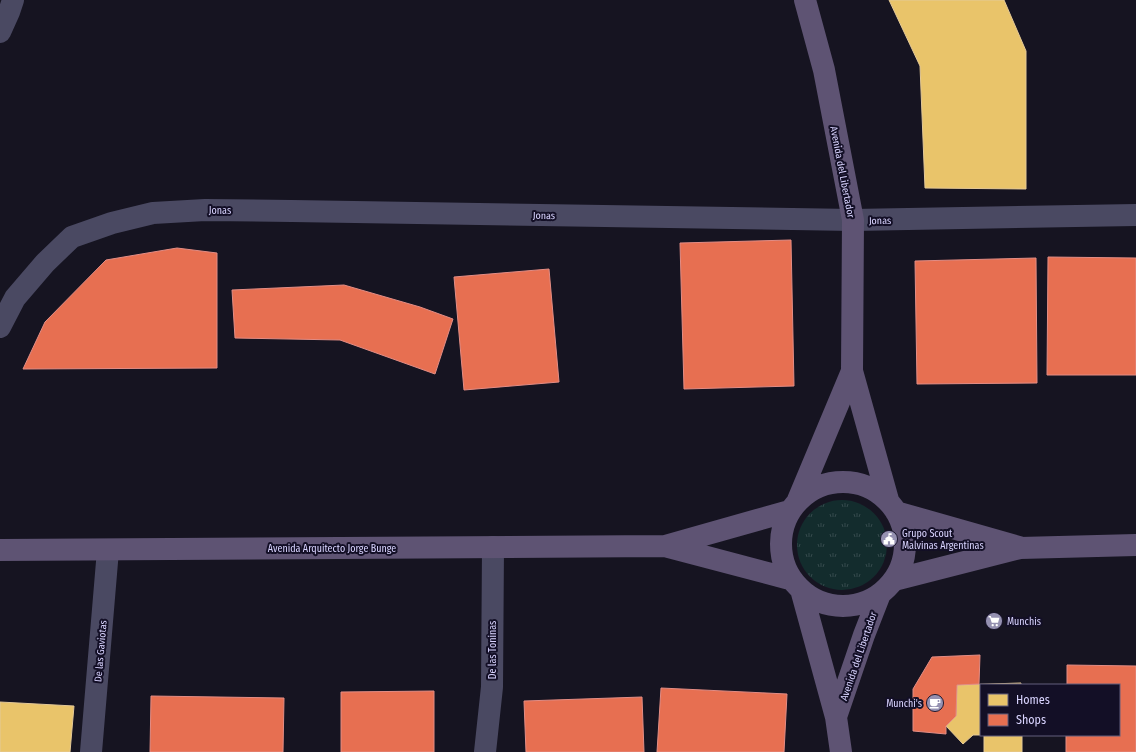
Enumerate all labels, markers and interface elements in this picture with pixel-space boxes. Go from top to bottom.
street label: Avenida del Libertador [827,125,857,220]
street label: Jonas [209,205,231,217]
street label: Jonas [533,210,555,222]
street label: Jonas [869,215,891,227]
place label: Grupo Scout Malvinas Argentinas [902,528,984,552]
public building icon: Grupo Scout Malvinas Argentinas [879,529,899,549]
street label: Avenida Arquitecto Jorge Bunge [268,543,396,555]
street label: Avenida del Libertador [838,610,880,702]
supermarket icon: Munchis [984,611,1004,631]
place label: Munchis [1007,616,1041,628]
street label: De las Gaviotas [92,620,110,683]
street label: De las Toninas [487,621,499,679]
legend [980,684,1120,736]
cafe icon: Munchi's [925,693,945,713]
text: Homes [1016,693,1050,707]
place label: Munchi's [886,698,922,710]
text: Shops [1016,713,1046,727]

